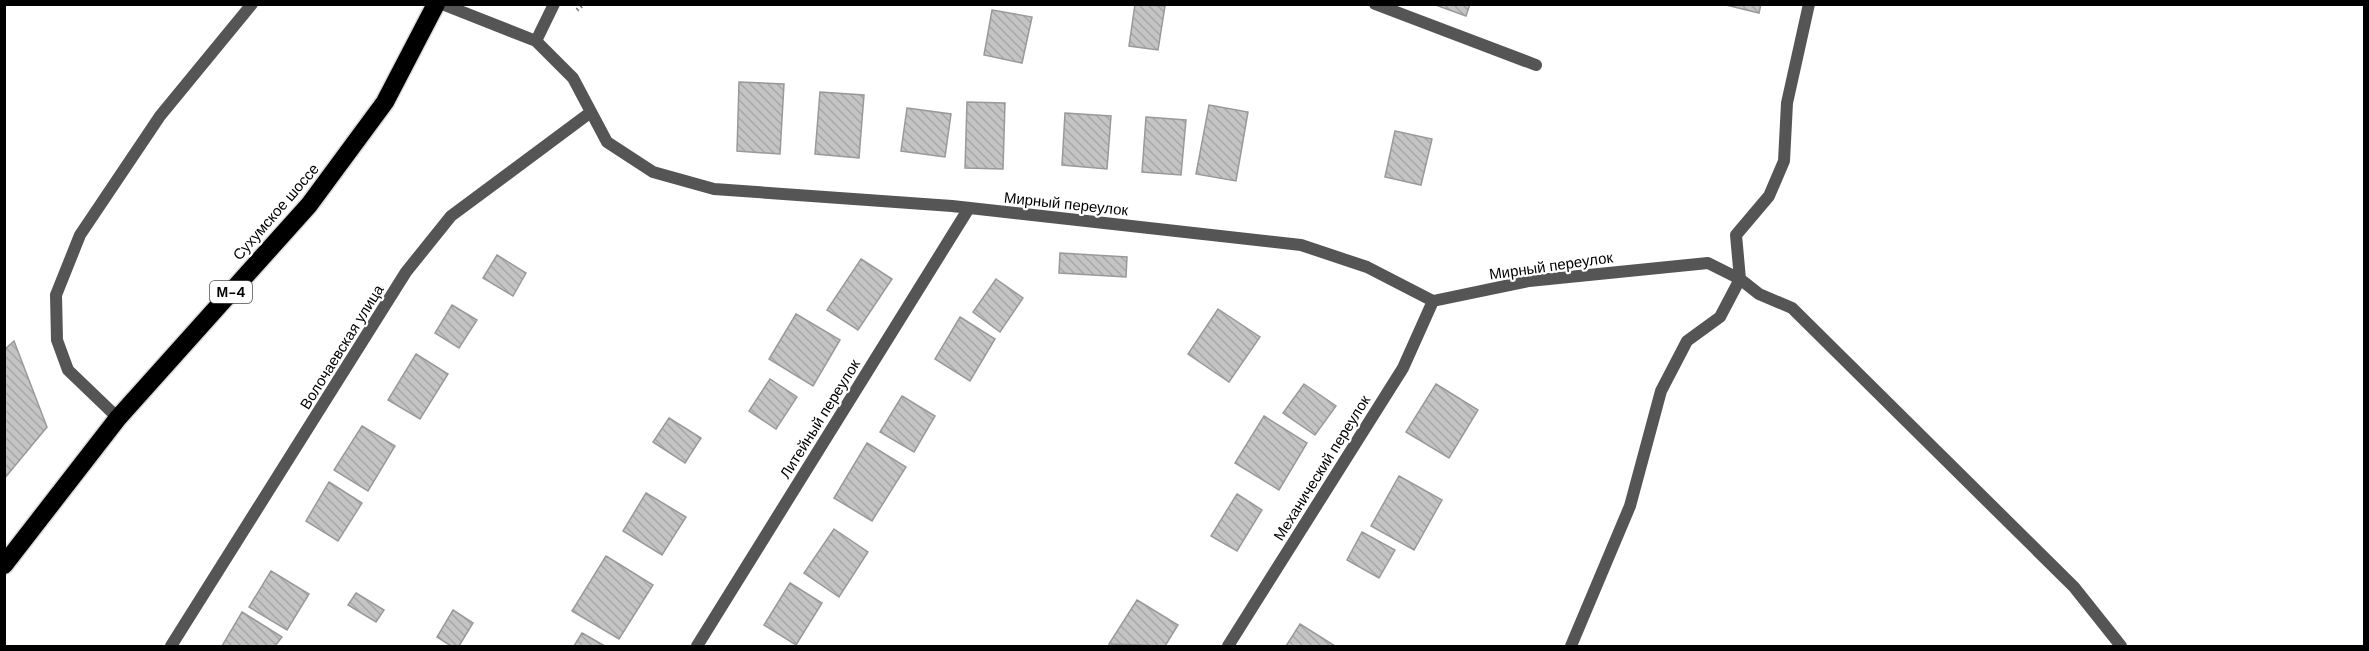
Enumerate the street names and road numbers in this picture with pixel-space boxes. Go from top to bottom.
street label: Сухумское шоссе [228,159,324,265]
street label: Мирный переулок [1003,188,1129,221]
street label: Мирный переулок [1488,247,1615,285]
street label: Волочаевская улица [296,280,389,413]
road number: М-4 [210,281,252,303]
street label: Литейный переулок [775,355,865,482]
street label: Механический переулок [1269,391,1375,545]

